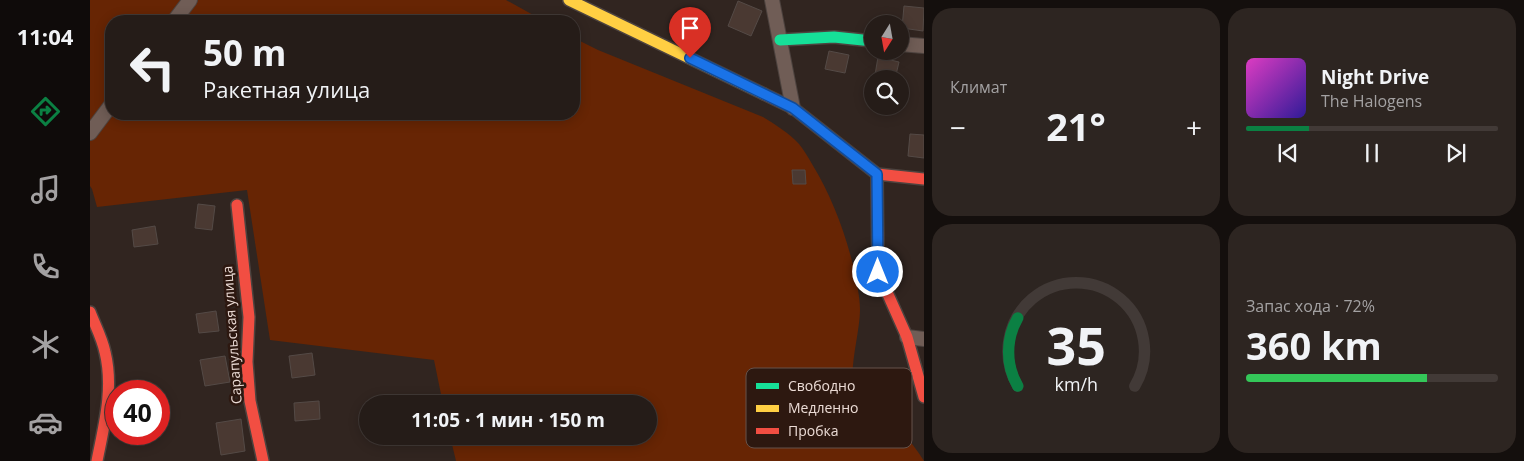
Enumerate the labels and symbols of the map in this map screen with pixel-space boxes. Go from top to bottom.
pin [669,7,711,58]
north arrow [864,15,909,60]
position arrow [851,245,903,297]
street label: Сарапульская улица [217,265,246,405]
legend [746,368,912,448]
text: Свободно [788,376,855,395]
speed limit sign: 40 [105,380,170,445]
text: Медленно [788,398,859,417]
text: Пробка [788,421,839,440]

